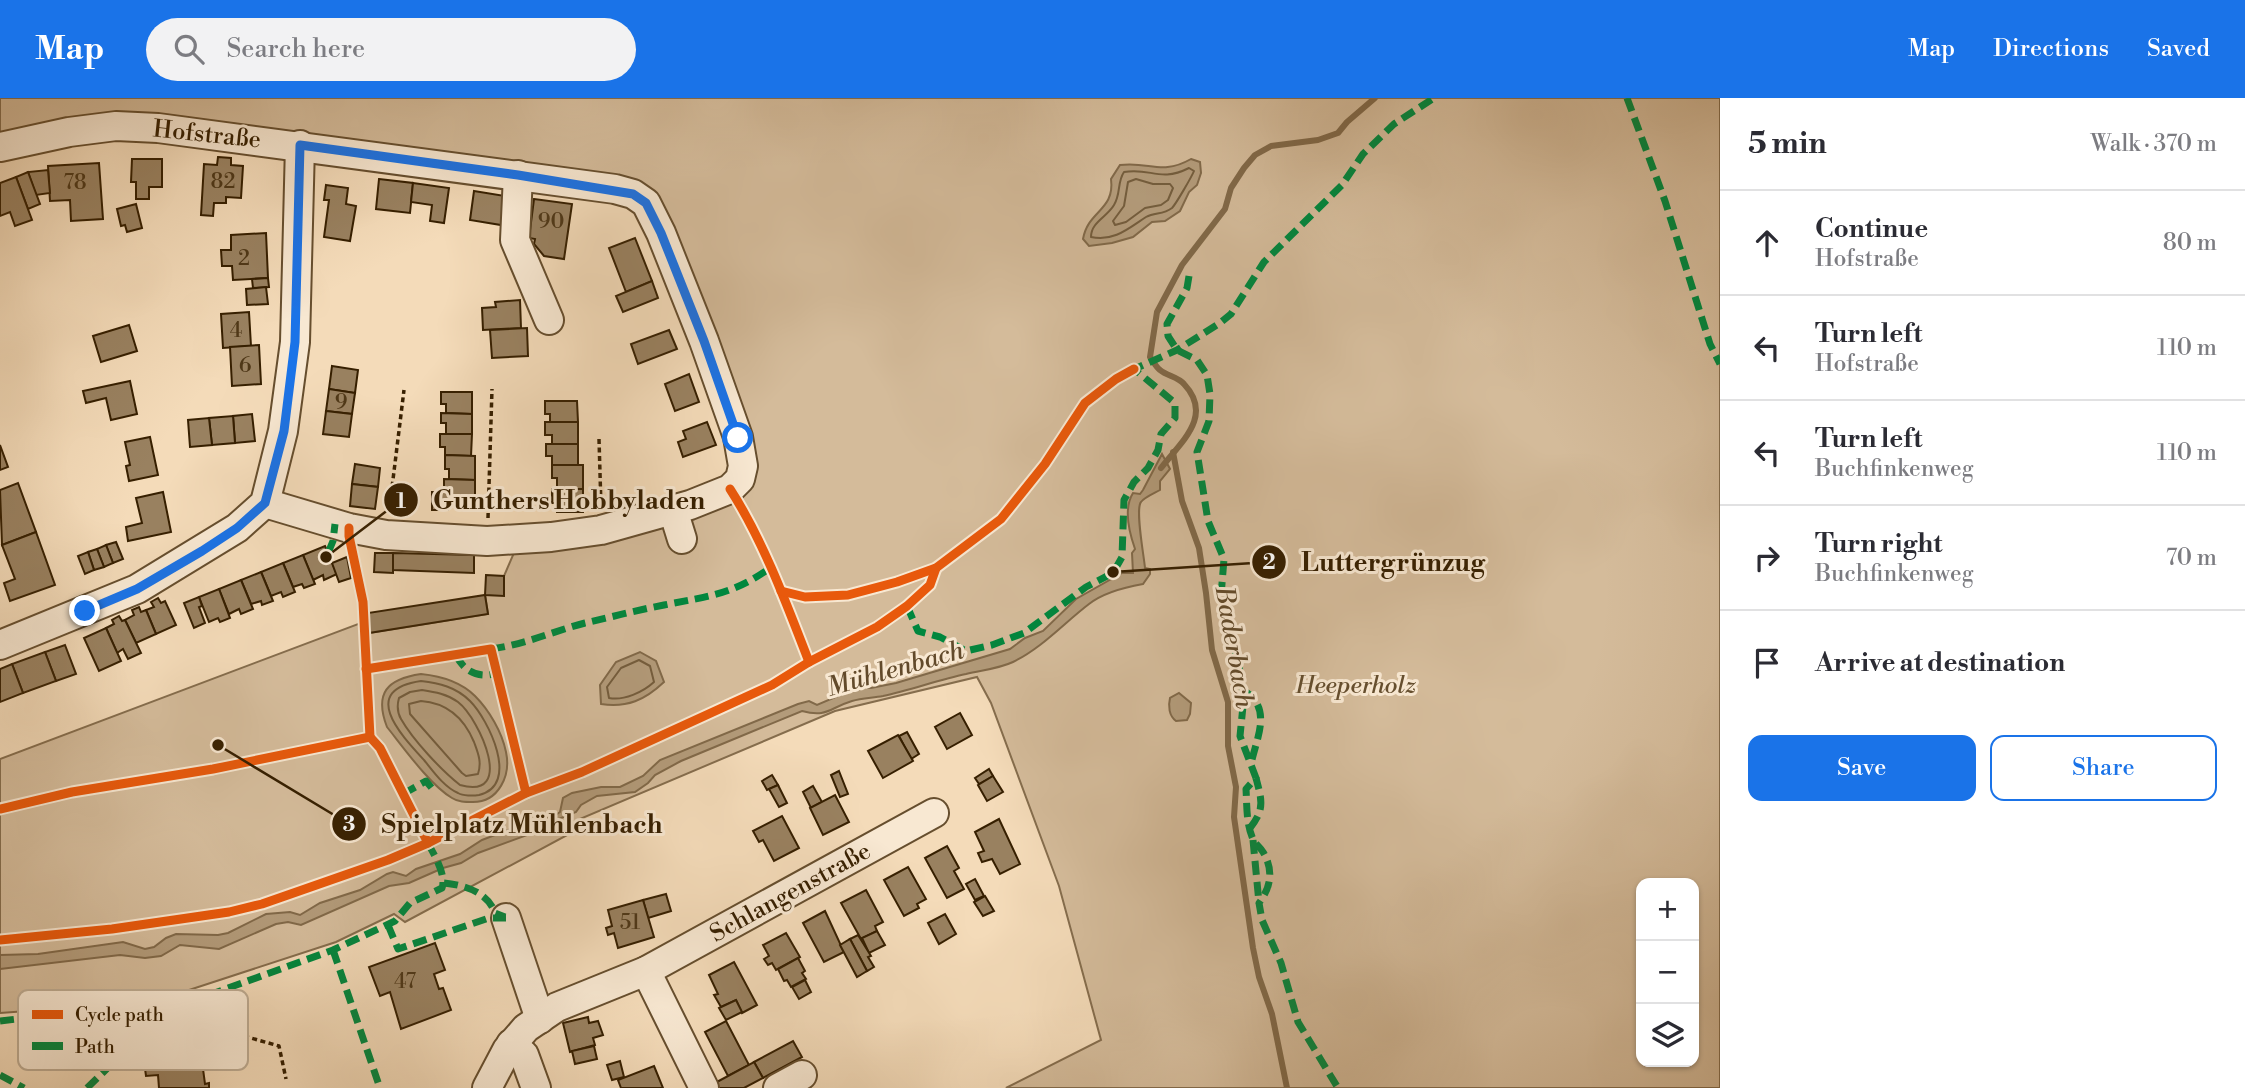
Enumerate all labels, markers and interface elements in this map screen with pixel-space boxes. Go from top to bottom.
search box [146,18,636,81]
text: Map [35,29,104,70]
icon: search [170,30,208,68]
text: Search here [226,33,365,65]
text: Map [1908,34,1955,64]
text: Directions [1993,34,2109,64]
text: Saved [2147,34,2210,64]
street label: Hofstraße [151,114,262,156]
text: 5 min [1748,125,1827,163]
text: Walk · 370 m [2090,130,2217,158]
house number: 82 [211,169,235,195]
house number: 78 [63,170,87,196]
house number: 90 [538,209,564,235]
text: Continue [1815,213,1928,245]
icon: ahead [1748,224,1786,262]
text: 80 m [2163,229,2217,257]
text: Hofstraße [1815,245,1919,273]
house number: 2 [238,246,250,272]
house number: 4 [230,318,242,344]
text: Turn left [1815,318,1923,350]
icon: left [1748,329,1786,367]
text: 110 m [2157,334,2217,362]
text: Hofstraße [1815,350,1919,378]
house number: 6 [239,353,252,379]
house number: 9 [335,390,347,416]
route start [722,422,753,453]
text: Turn left [1815,423,1923,455]
icon: left [1748,434,1786,472]
text: 110 m [2157,439,2217,467]
text: Buchfinkenweg [1815,455,1974,483]
callout: Gunthers Hobbyladen [384,477,719,524]
text: Gunthers Hobbyladen [433,485,705,517]
text: 1 [396,489,406,515]
text: Turn right [1815,528,1943,560]
callout: Luttergrünzug [1252,538,1499,585]
icon: right [1748,539,1786,577]
text: 70 m [2166,544,2217,572]
text: Luttergrünzug [1301,547,1486,579]
text: 2 [1262,550,1276,576]
text: Buchfinkenweg [1815,560,1974,588]
water label: Baderbach [1207,583,1261,711]
route end [69,595,100,626]
water label: Mühlenbach [823,634,968,704]
icon: arrive [1748,644,1786,682]
text: Arrive at destination [1815,647,2065,679]
park label: Heeperholz [1295,671,1416,701]
button: Save [1748,735,1976,801]
button: Share [1990,735,2217,801]
callout: Spielplatz Mühlenbach [332,800,676,847]
text: Spielplatz Mühlenbach [381,809,663,841]
text: 3 [343,812,355,838]
street label: Schlangenstraße [705,836,876,949]
map controls [1636,878,1699,1067]
button: + [1636,878,1699,941]
house number: 51 [620,910,640,936]
button: − [1636,941,1699,1004]
house number: 47 [394,969,417,995]
legend [18,990,248,1070]
text: Cycle path [75,1003,164,1027]
button: layers [1636,1004,1699,1067]
text: Path [75,1035,115,1059]

